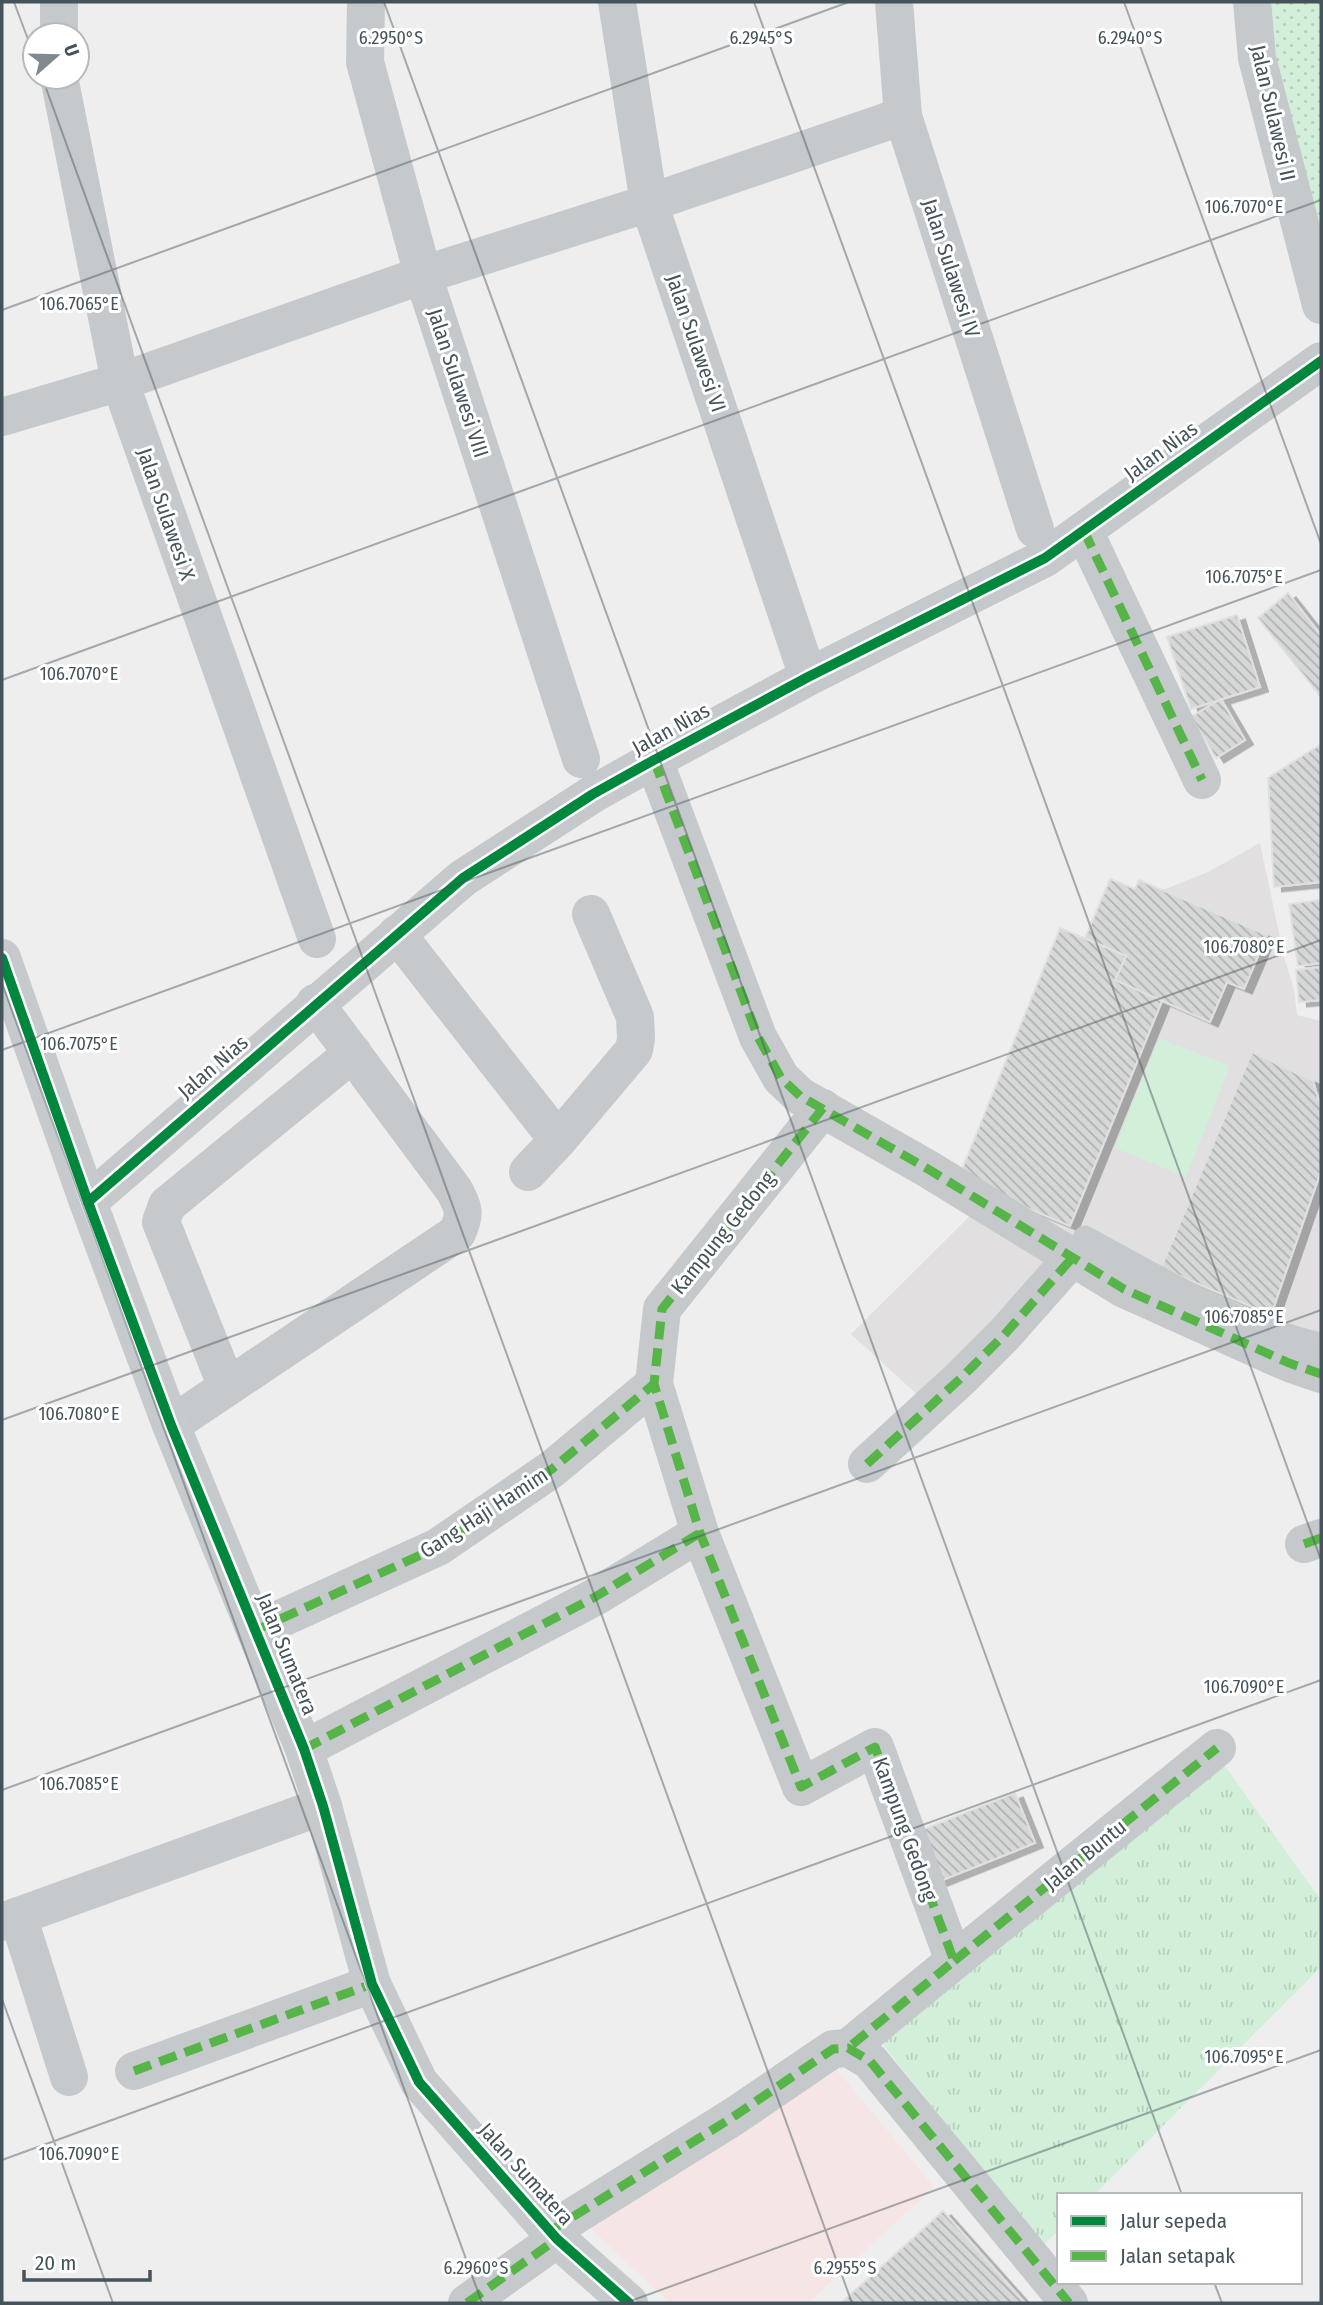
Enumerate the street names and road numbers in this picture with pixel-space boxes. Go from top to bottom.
street label: Jalan Sulawesi II [1245,42,1301,184]
street label: Jalan Sulawesi IV [916,195,986,341]
street label: Jalan Sulawesi VI [660,271,732,415]
street label: Jalan Sulawesi VIII [422,305,494,461]
street label: Jalan Nias [1119,416,1203,486]
street label: Jalan Sulawesi X [131,444,201,584]
street label: Jalan Nias [628,697,714,761]
street label: Jalan Nias [173,1029,254,1105]
street label: Kampung Gedong [665,1166,781,1300]
street label: Gang Haji Hamim [415,1462,553,1564]
street label: Jalan Sumatera [251,1589,323,1719]
street label: Kampung Gedong [867,1754,943,1905]
street label: Jalan Buntu [1038,1814,1132,1896]
street label: Jalan Sumatera [473,2117,579,2231]

